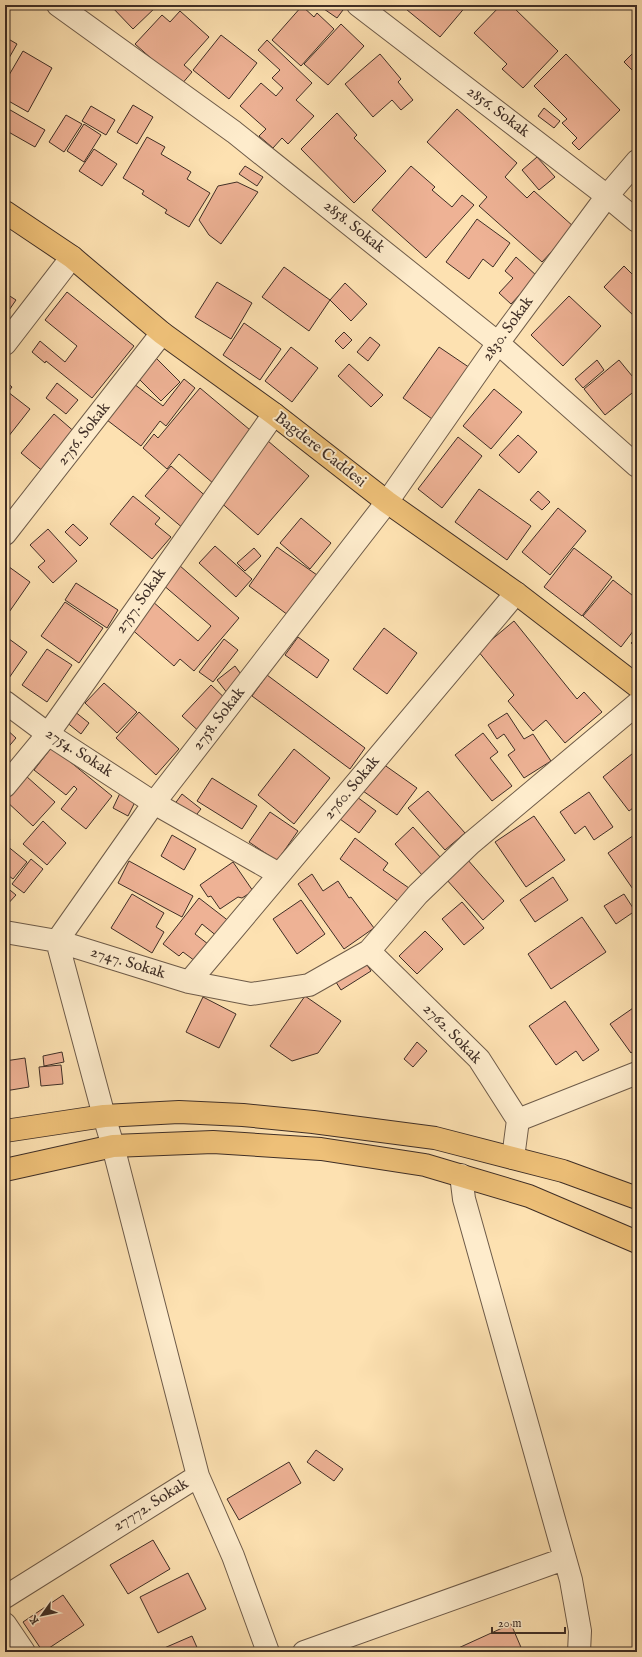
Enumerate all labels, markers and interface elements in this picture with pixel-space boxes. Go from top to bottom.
street label: 2856. Sokak [462,82,534,143]
street label: 2858. Sokak [319,196,389,258]
street label: 2830. Sokak [478,292,538,365]
street label: 2756. Sokak [53,398,115,470]
street label: Bagdere Caddesi [270,408,370,492]
street label: 2757. Sokak [111,564,171,638]
street label: 2758. Sokak [188,683,250,755]
street label: 2754. Sokak [41,724,117,782]
street label: 2760. Sokak [320,752,385,824]
street label: 2747. Sokak [88,942,168,984]
street label: 2762. Sokak [418,999,486,1069]
street label: 27772. Sokak [110,1474,193,1536]
north arrow [22,1595,62,1635]
scale bar [492,1609,565,1635]
text: K [26,1612,42,1627]
text: 20 m [498,1616,521,1631]

